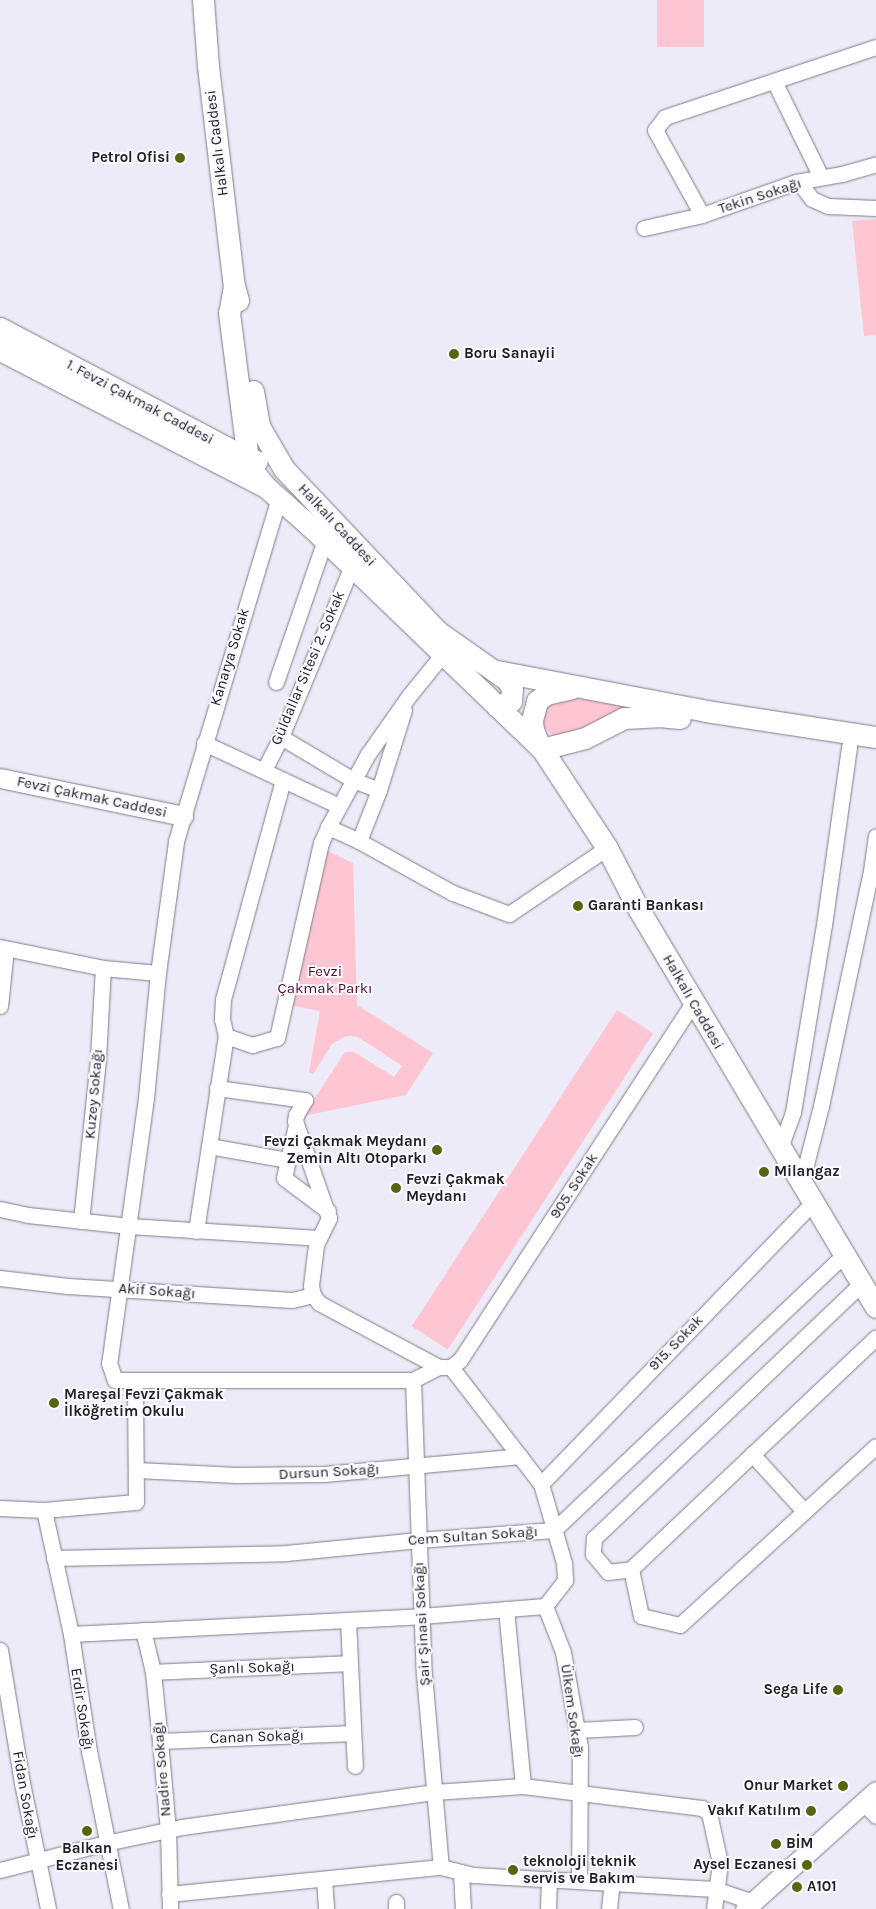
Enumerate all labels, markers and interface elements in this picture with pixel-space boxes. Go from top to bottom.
street label: Halkalı Caddesi [202,89,232,197]
place label: Petrol Ofisi [91,149,170,167]
marker: Petrol Ofisi [174,152,186,164]
street label: Tekin Sokağı [716,174,804,218]
place label: Boru Sanayii [464,345,555,363]
marker: Boru Sanayii [448,348,460,360]
street label: 1. Fevzi Çakmak Caddesi [63,355,217,449]
street label: Halkalı Caddesi [294,480,380,570]
street label: Güldallar Sitesi 2. Sokak [267,588,349,748]
street label: Kanarya Sokak [207,606,253,708]
street label: Fevzi Çakmak Caddesi [15,772,169,822]
place label: Garanti Bankası [588,897,704,915]
marker: Garanti Bankası [572,900,584,912]
street label: Halkalı Caddesi [659,951,727,1053]
park label: Fevzi Çakmak Parkı [277,962,373,997]
street label: Kuzey Sokağı [81,1048,107,1140]
place label: Fevzi Çakmak Meydanı Zemin Altı Otoparkı [264,1132,427,1167]
marker: Fevzi Çakmak Meydanı Zemin Altı Otoparkı [431,1144,443,1156]
street label: 905. Sokak [546,1150,602,1222]
place label: Milangaz [774,1163,840,1181]
marker: Milangaz [758,1166,770,1178]
place label: Fevzi Çakmak Meydanı [406,1170,505,1205]
marker: Fevzi Çakmak Meydanı [390,1182,402,1194]
street label: Akif Sokağı [118,1279,196,1303]
street label: 915. Sokak [645,1311,707,1375]
place label: Mareşal Fevzi Çakmak İlköğretim Okulu [64,1385,223,1420]
marker: Mareşal Fevzi Çakmak İlköğretim Okulu [48,1397,60,1409]
street label: Dursun Sokağı [278,1460,380,1484]
street label: Cem Sultan Sokağı [407,1522,539,1550]
street label: Şair Şinasi Sokağı [410,1561,434,1687]
street label: Şanlı Sokağı [209,1658,295,1678]
street label: Ülkem Sokağı [557,1663,587,1759]
street label: Erdir Sokağı [67,1667,97,1751]
place label: Sega Life [763,1681,828,1699]
marker: Sega Life [832,1684,844,1696]
street label: Nadire Sokağı [149,1721,175,1817]
street label: Canan Sokağı [210,1726,304,1748]
street label: Fidan Sokağı [8,1750,42,1840]
place label: Onur Market [744,1777,833,1795]
marker: Onur Market [837,1780,849,1792]
place label: Vakıf Katılım [708,1802,801,1820]
marker: Vakıf Katılım [805,1805,817,1817]
marker: Balkan Eczanesi [81,1825,93,1837]
place label: BİM [786,1835,813,1853]
marker: BİM [770,1838,782,1850]
place label: Balkan Eczanesi [55,1839,119,1874]
place label: teknoloji teknik servis ve Bakım [523,1852,636,1887]
place label: Aysel Eczanesi [693,1856,797,1874]
marker: Aysel Eczanesi [801,1859,813,1871]
marker: teknoloji teknik servis ve Bakım [507,1864,519,1876]
place label: A101 [807,1878,837,1896]
marker: A101 [791,1881,803,1893]

